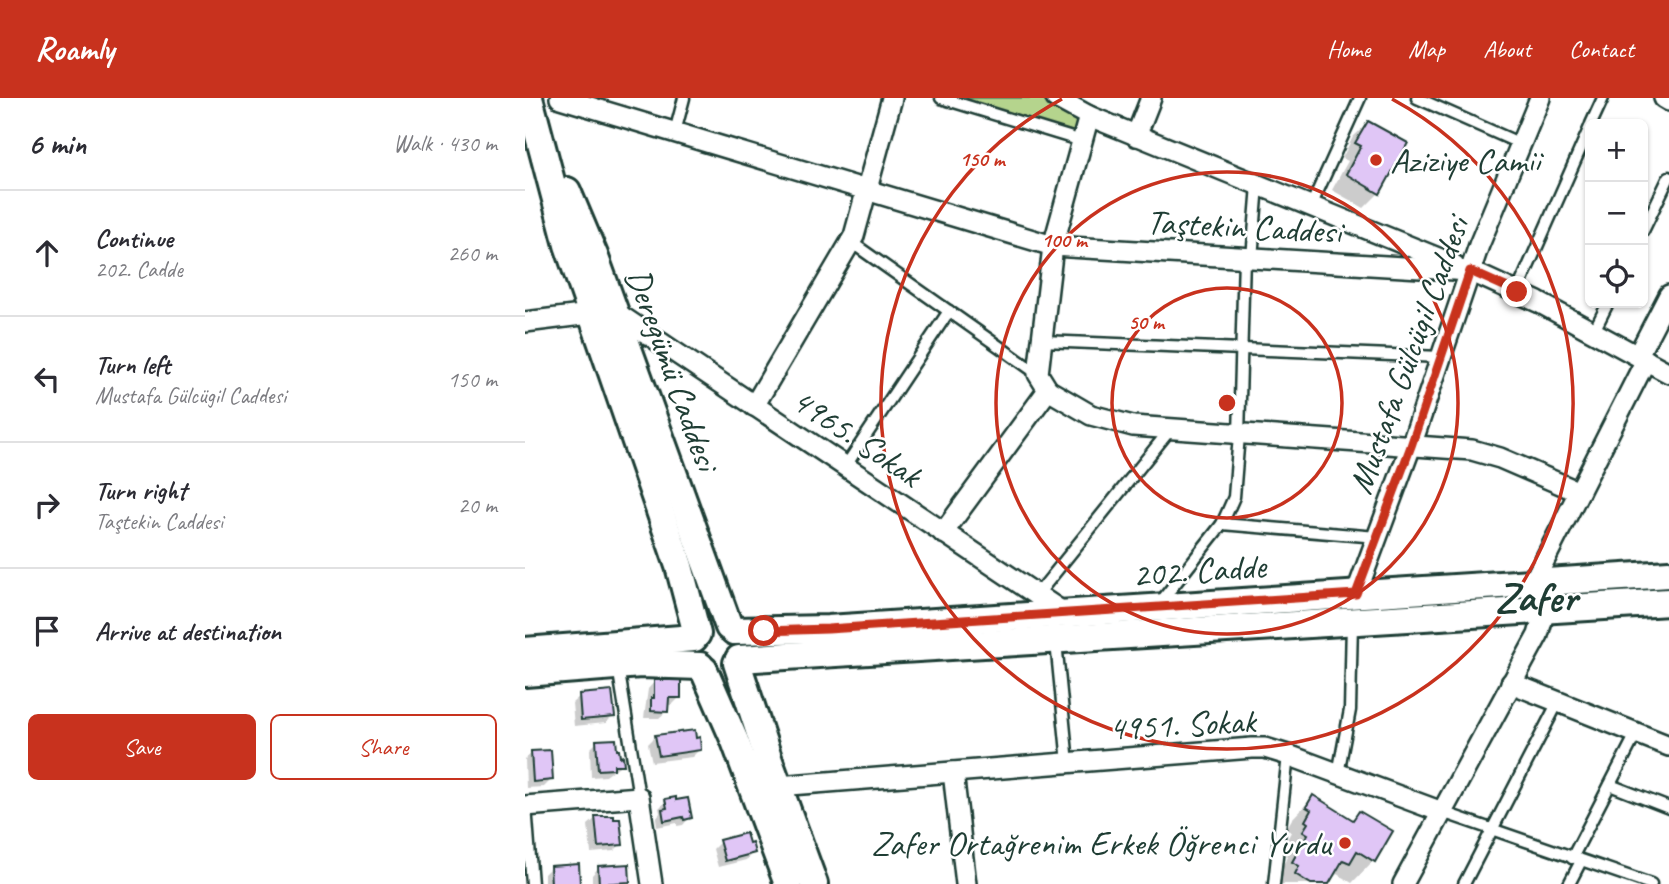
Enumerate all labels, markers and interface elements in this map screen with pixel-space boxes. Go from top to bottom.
text: Roamly [35,28,114,70]
text: Home [1327,34,1370,64]
text: Map [1408,34,1445,64]
text: About [1483,34,1531,64]
text: Contact [1569,34,1634,64]
map controls [1585,119,1648,308]
button: + [1585,119,1648,182]
text: 6 min [28,125,86,163]
text: Walk · 430 m [393,129,497,158]
place label: Aziziye Camii [1390,138,1545,183]
text: 150 m [959,146,1007,172]
marker: Aziziye Camii [1368,152,1384,168]
button: − [1585,182,1648,245]
street label: Taştekin Caddesi [1146,199,1347,254]
street label: Mustafa Gülcügil Caddesi [1338,207,1481,500]
text: Continue [95,222,173,255]
text: 100 m [1041,227,1089,253]
icon: ahead [28,234,66,272]
text: 260 m [448,239,497,268]
button: locate [1585,245,1648,308]
text: 202. Cadde [95,255,183,284]
street label: Deregümü Caddesi [615,262,731,480]
route end [1501,276,1532,307]
text: 50 m [1128,309,1166,335]
text: Turn left [95,348,170,381]
icon: left [28,360,66,398]
text: 150 m [448,365,497,394]
street label: 4965. Sokak [783,378,932,498]
text: Mustafa Gülcügil Caddesi [95,381,286,410]
centre of rings [1215,391,1239,415]
text: Turn right [95,474,186,507]
icon: right [28,486,66,524]
text: 20 m [458,491,497,520]
text: Taştekin Caddesi [95,507,223,536]
street label: 202. Cadde [1131,543,1270,598]
district label: Zafer [1495,571,1581,624]
icon: arrive [28,612,66,650]
text: Arrive at destination [95,615,281,648]
route start [748,615,779,646]
street label: 4951. Sokak [1107,698,1259,751]
button: Save [28,714,256,780]
button: Share [270,714,497,780]
place label: Zafer Ortağrenim Erkek Öğrenci Yurdu [871,821,1333,866]
marker: Zafer Ortağrenim Erkek Öğrenci Yurdu [1337,835,1353,851]

